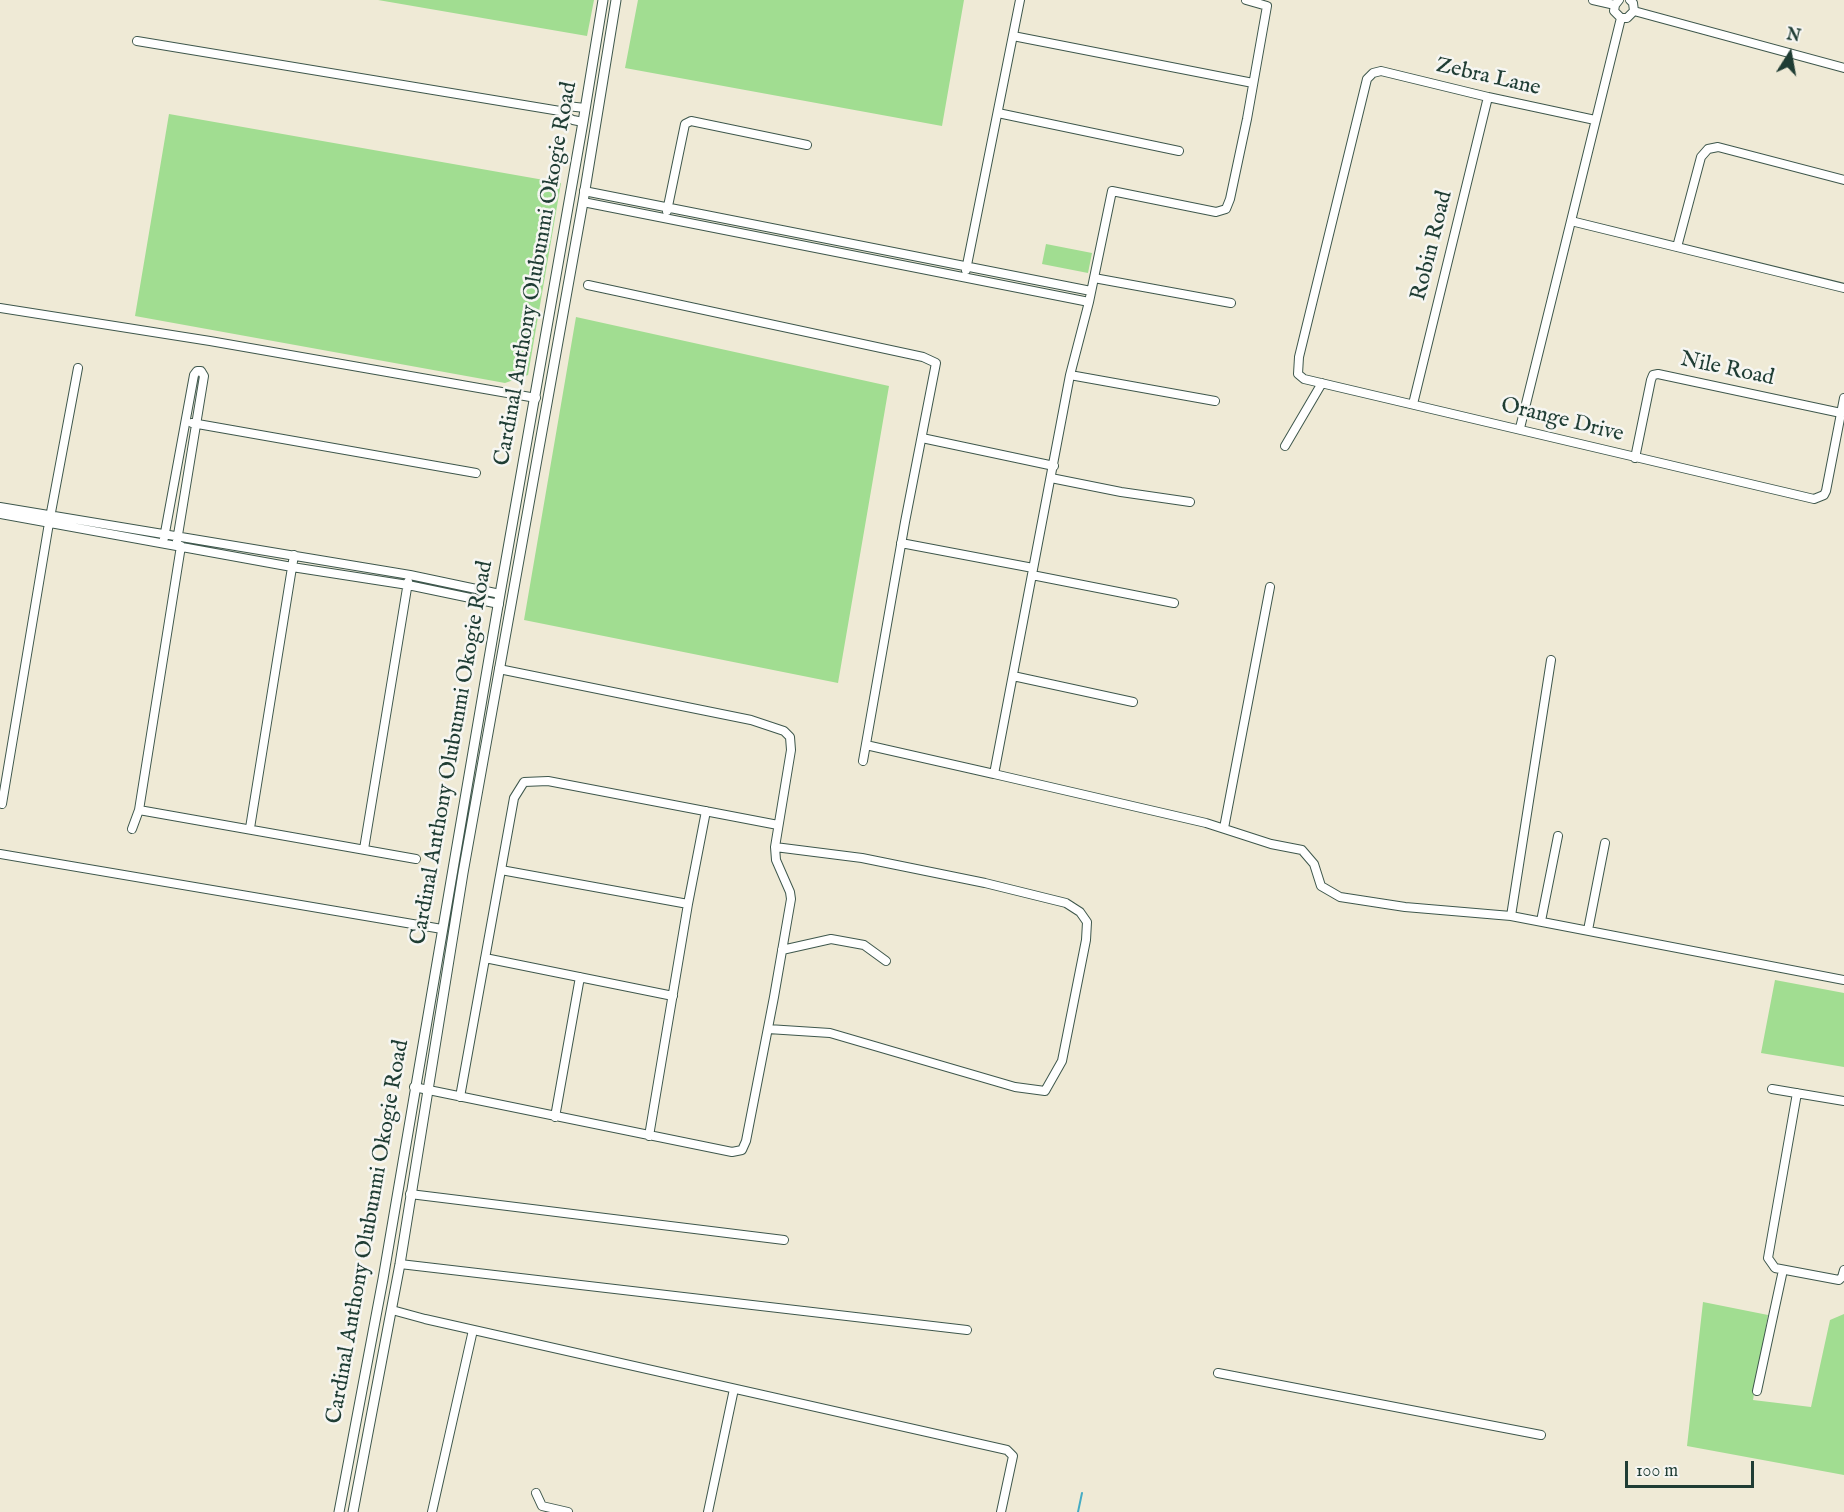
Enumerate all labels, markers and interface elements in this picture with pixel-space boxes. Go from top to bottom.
north arrow [1760,24,1820,84]
text: N [1785,25,1802,47]
street label: Zebra Lane [1433,53,1543,103]
street label: Cardinal Anthony Olubunmi Okogie Road [490,80,584,468]
street label: Robin Road [1407,188,1459,304]
street label: Nile Road [1678,347,1776,393]
street label: Orange Drive [1498,393,1626,449]
street label: Cardinal Anthony Olubunmi Okogie Road [406,559,500,947]
street label: Cardinal Anthony Olubunmi Okogie Road [322,1038,416,1426]
scale bar [1628,1449,1757,1487]
text: 100 m [1636,1460,1678,1483]

